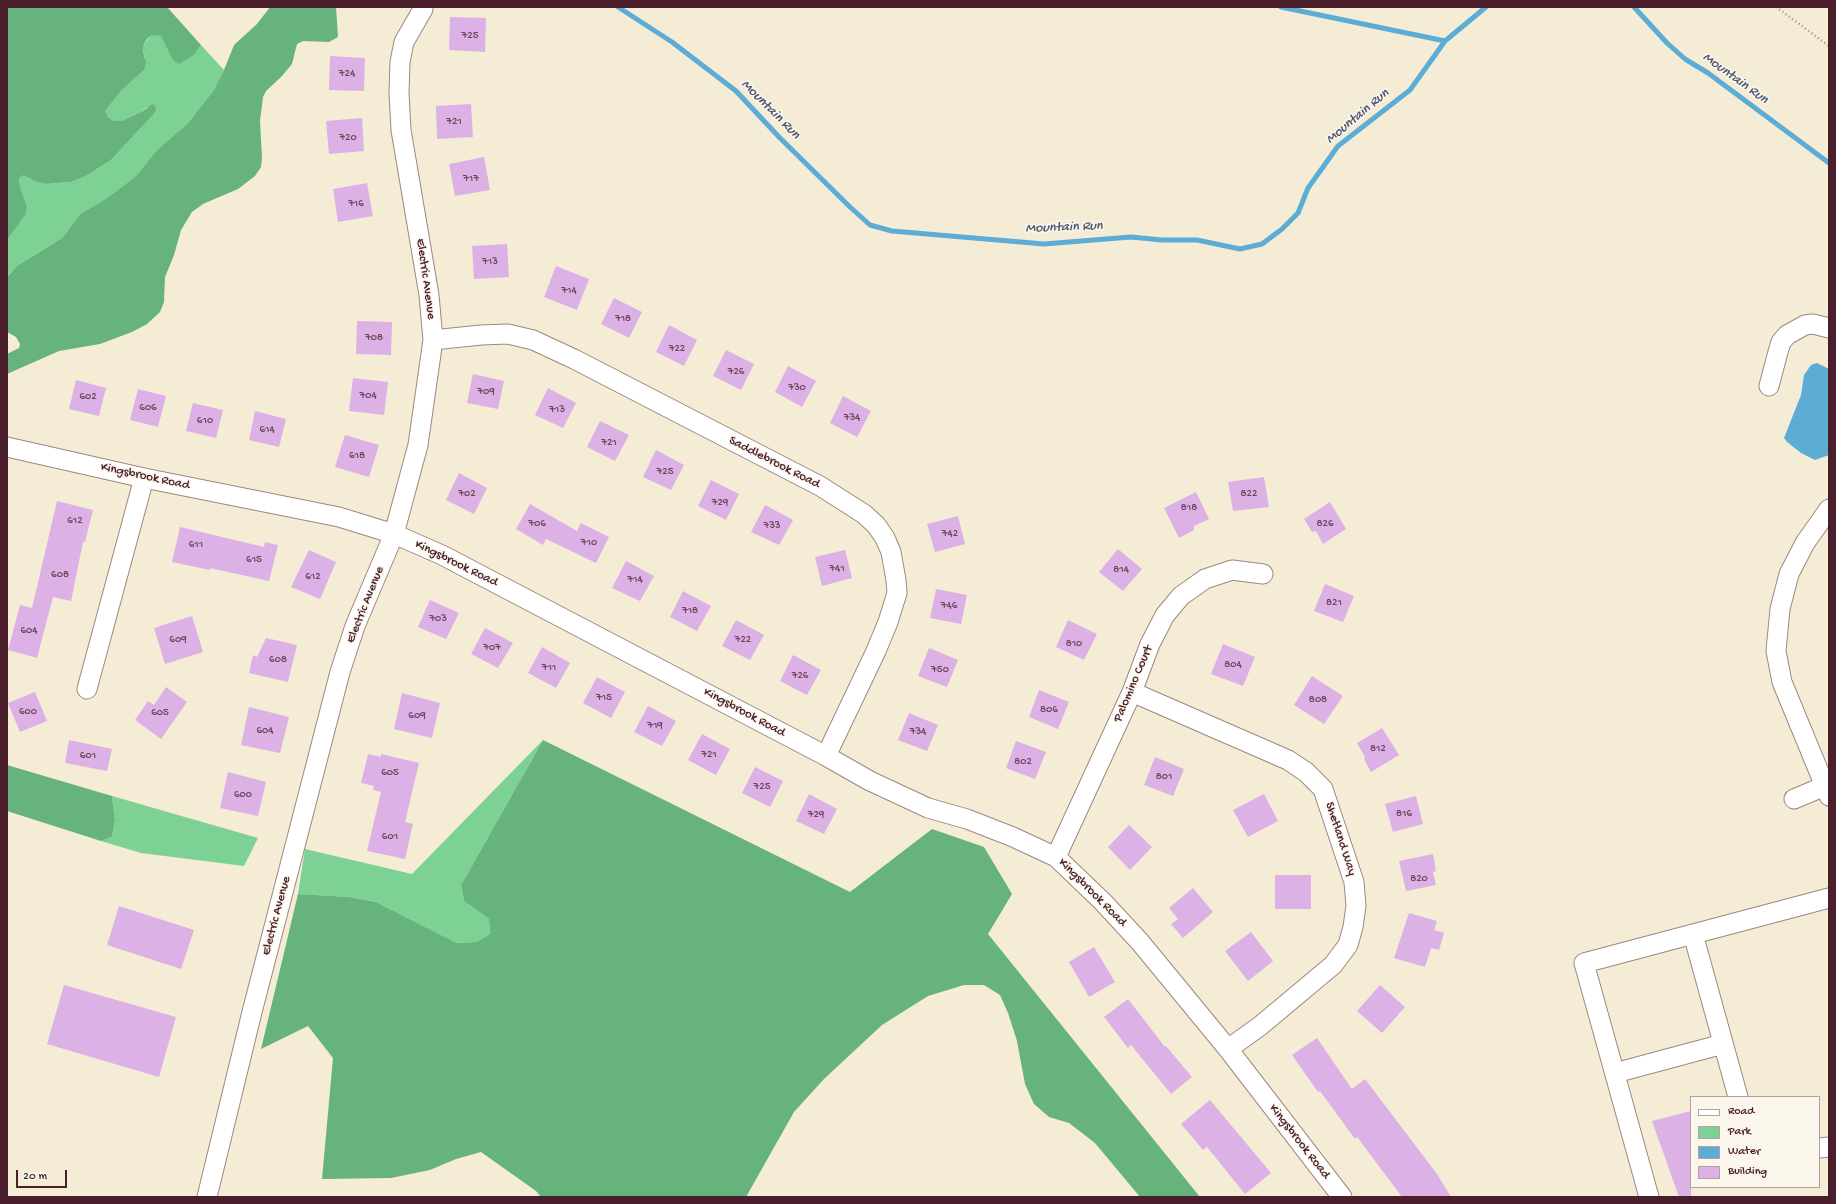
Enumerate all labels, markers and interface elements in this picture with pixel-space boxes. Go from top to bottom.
house number: 725 [462,29,478,43]
water label: Mountain Run [1699,50,1771,108]
house number: 724 [339,67,355,81]
water label: Mountain Run [737,77,803,143]
water label: Mountain Run [1323,86,1393,148]
house number: 721 [446,115,462,129]
house number: 720 [339,131,357,145]
house number: 717 [463,172,479,186]
house number: 716 [348,197,364,211]
water label: Mountain Run [1025,218,1103,238]
street label: Electric Avenue [412,238,438,320]
house number: 713 [482,255,498,269]
house number: 714 [561,284,577,298]
house number: 718 [615,312,631,326]
house number: 708 [365,331,383,345]
house number: 722 [669,342,685,356]
house number: 726 [728,365,744,379]
house number: 730 [788,381,806,395]
house number: 709 [477,385,495,399]
house number: 704 [359,389,377,403]
house number: 602 [79,390,97,404]
house number: 606 [139,401,157,415]
house number: 713 [549,403,565,417]
house number: 734 [844,411,860,425]
house number: 610 [197,414,213,428]
house number: 614 [259,423,275,437]
street label: Saddlebrook Road [726,433,822,493]
house number: 721 [601,436,617,450]
house number: 618 [349,449,365,463]
street label: Kingsbrook Road [99,460,191,494]
house number: 725 [657,465,673,479]
house number: 702 [458,487,476,501]
house number: 822 [1241,487,1257,501]
house number: 729 [712,496,728,510]
house number: 818 [1181,501,1197,515]
house number: 612 [67,514,83,528]
house number: 706 [528,517,546,531]
house number: 826 [1317,517,1333,531]
house number: 733 [763,519,781,533]
house number: 742 [942,527,958,541]
house number: 710 [581,536,597,550]
street label: Kingsbrook Road [412,537,500,591]
house number: 611 [189,538,203,552]
house number: 615 [246,553,262,567]
house number: 741 [829,562,845,576]
house number: 814 [1113,563,1129,577]
street label: Electric Avenue [344,564,388,646]
house number: 608 [51,568,69,582]
house number: 612 [305,570,321,584]
house number: 714 [627,573,643,587]
house number: 821 [1326,596,1342,610]
house number: 746 [941,599,957,613]
house number: 718 [682,604,698,618]
house number: 703 [429,612,447,626]
house number: 604 [20,624,38,638]
house number: 609 [169,633,187,647]
house number: 722 [735,633,751,647]
house number: 810 [1066,637,1082,651]
house number: 707 [483,641,501,655]
street label: Palomino Court [1111,643,1157,725]
house number: 608 [269,653,287,667]
house number: 804 [1224,658,1242,672]
house number: 711 [542,661,556,675]
house number: 750 [931,663,949,677]
house number: 726 [792,669,808,683]
street label: Kingsbrook Road [700,685,788,741]
house number: 715 [596,691,612,705]
house number: 808 [1309,693,1327,707]
house number: 806 [1040,703,1058,717]
house number: 600 [19,705,37,719]
house number: 605 [151,706,169,720]
house number: 609 [408,709,426,723]
house number: 719 [647,719,663,733]
house number: 604 [256,724,274,738]
house number: 734 [910,725,926,739]
house number: 812 [1370,742,1386,756]
house number: 721 [701,748,717,762]
house number: 601 [80,749,96,763]
house number: 802 [1014,755,1032,769]
house number: 605 [381,766,399,780]
house number: 801 [1156,770,1172,784]
house number: 725 [754,780,770,794]
house number: 600 [234,788,252,802]
street label: Shetland Way [1321,800,1359,878]
house number: 816 [1396,807,1412,821]
house number: 729 [808,808,824,822]
house number: 601 [382,830,398,844]
street label: Kingsbrook Road [1054,855,1130,931]
house number: 820 [1410,872,1428,886]
street label: Electric Avenue [259,875,295,957]
legend [1690,1096,1820,1188]
street label: Kingsbrook Road [1265,1102,1333,1182]
text: Road [1728,1105,1754,1119]
text: Park [1728,1125,1751,1139]
text: Water [1728,1145,1760,1159]
scale bar [18,1162,69,1188]
text: Building [1728,1165,1767,1179]
text: 20 m [23,1170,47,1184]

